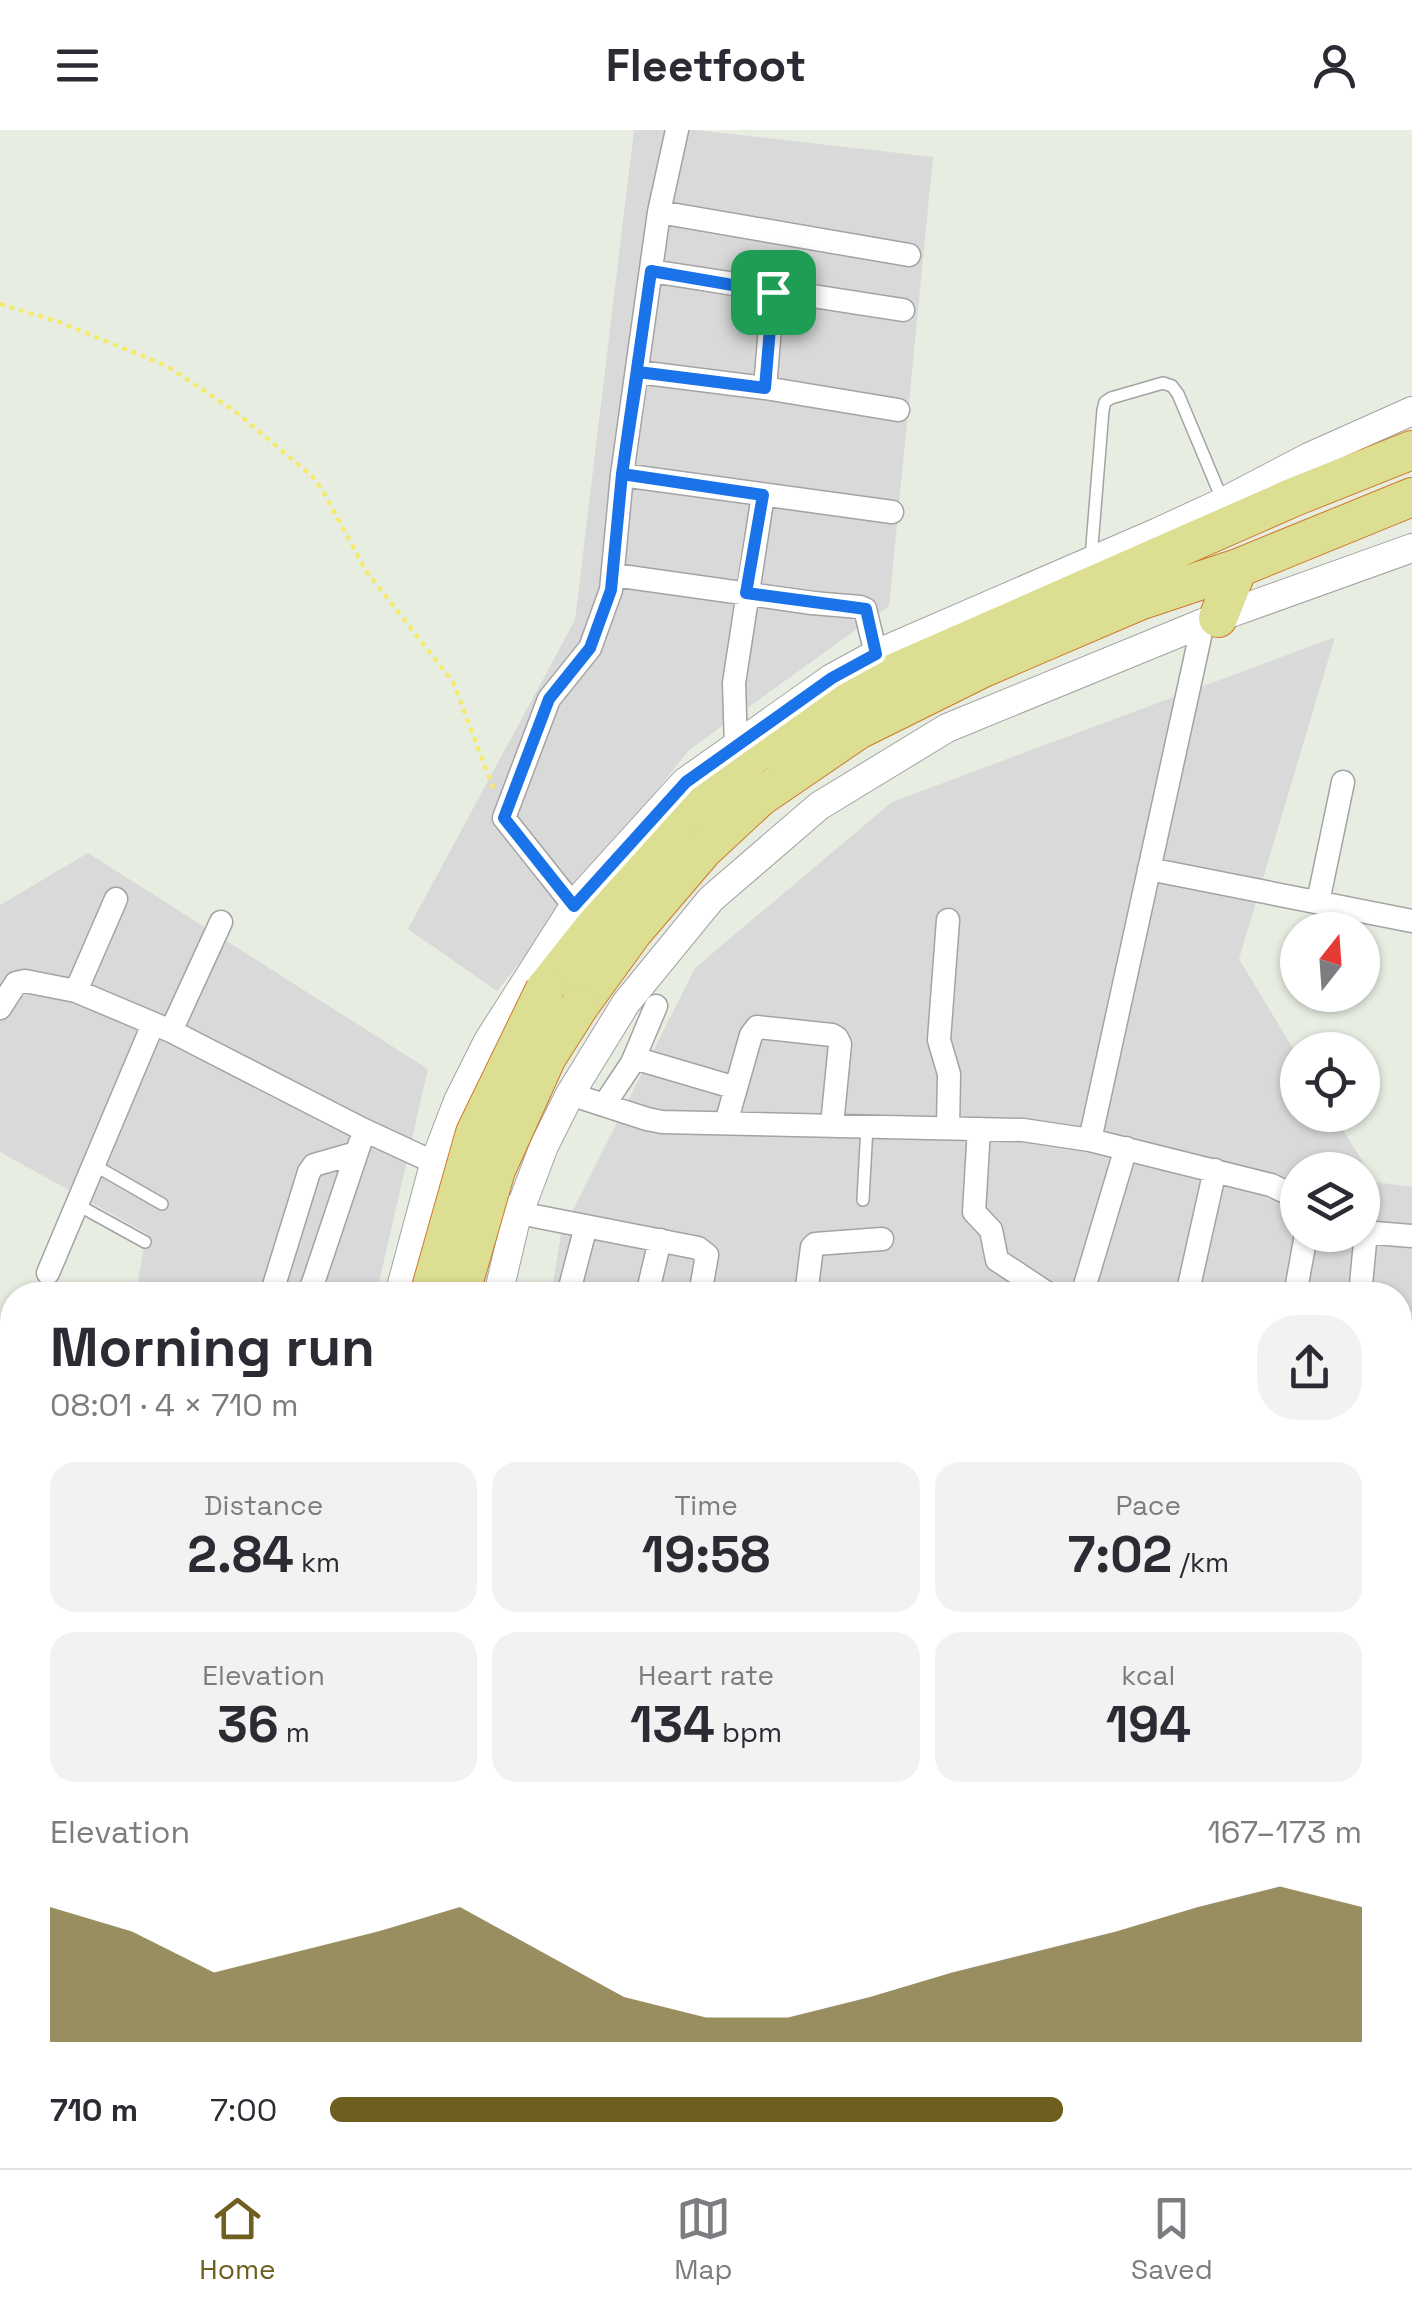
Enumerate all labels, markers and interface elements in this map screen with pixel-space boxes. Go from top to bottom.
text: Fleetfoot [606,37,806,94]
icon: menu [50,38,105,93]
icon: person [1307,38,1362,93]
pin [731,250,816,335]
icon: arrive [746,265,801,320]
north arrow [1280,912,1380,1012]
map controls [1280,912,1380,1252]
button: locate [1280,1032,1380,1132]
button: layers [1280,1152,1380,1252]
text: Morning run [50,1312,375,1382]
button: share [1257,1315,1362,1420]
text: 08:01 · 4 × 710 m [50,1385,299,1425]
text: Distance [204,1487,323,1523]
text: Time [674,1487,738,1523]
text: Pace [1116,1487,1181,1523]
text: 2.84 [187,1523,294,1587]
text: 19:58 [642,1523,770,1587]
text: 7:02 [1068,1523,1172,1587]
text: km [294,1544,340,1580]
text: /km [1172,1544,1229,1580]
text: Elevation [202,1657,325,1693]
text: Heart rate [638,1657,774,1693]
text: kcal [1121,1657,1175,1693]
text: 36 [217,1693,279,1757]
text: 134 [630,1693,715,1757]
text: 194 [1106,1693,1191,1757]
text: m [279,1714,310,1750]
text: bpm [715,1714,782,1750]
text: Elevation [50,1812,190,1852]
text: 167–173 m [1207,1812,1362,1852]
text: 710 m [50,2090,138,2130]
text: 7:00 [210,2090,277,2130]
tab: Home [199,2191,276,2287]
tab: Map [674,2191,733,2287]
tab: Saved [1131,2191,1213,2287]

